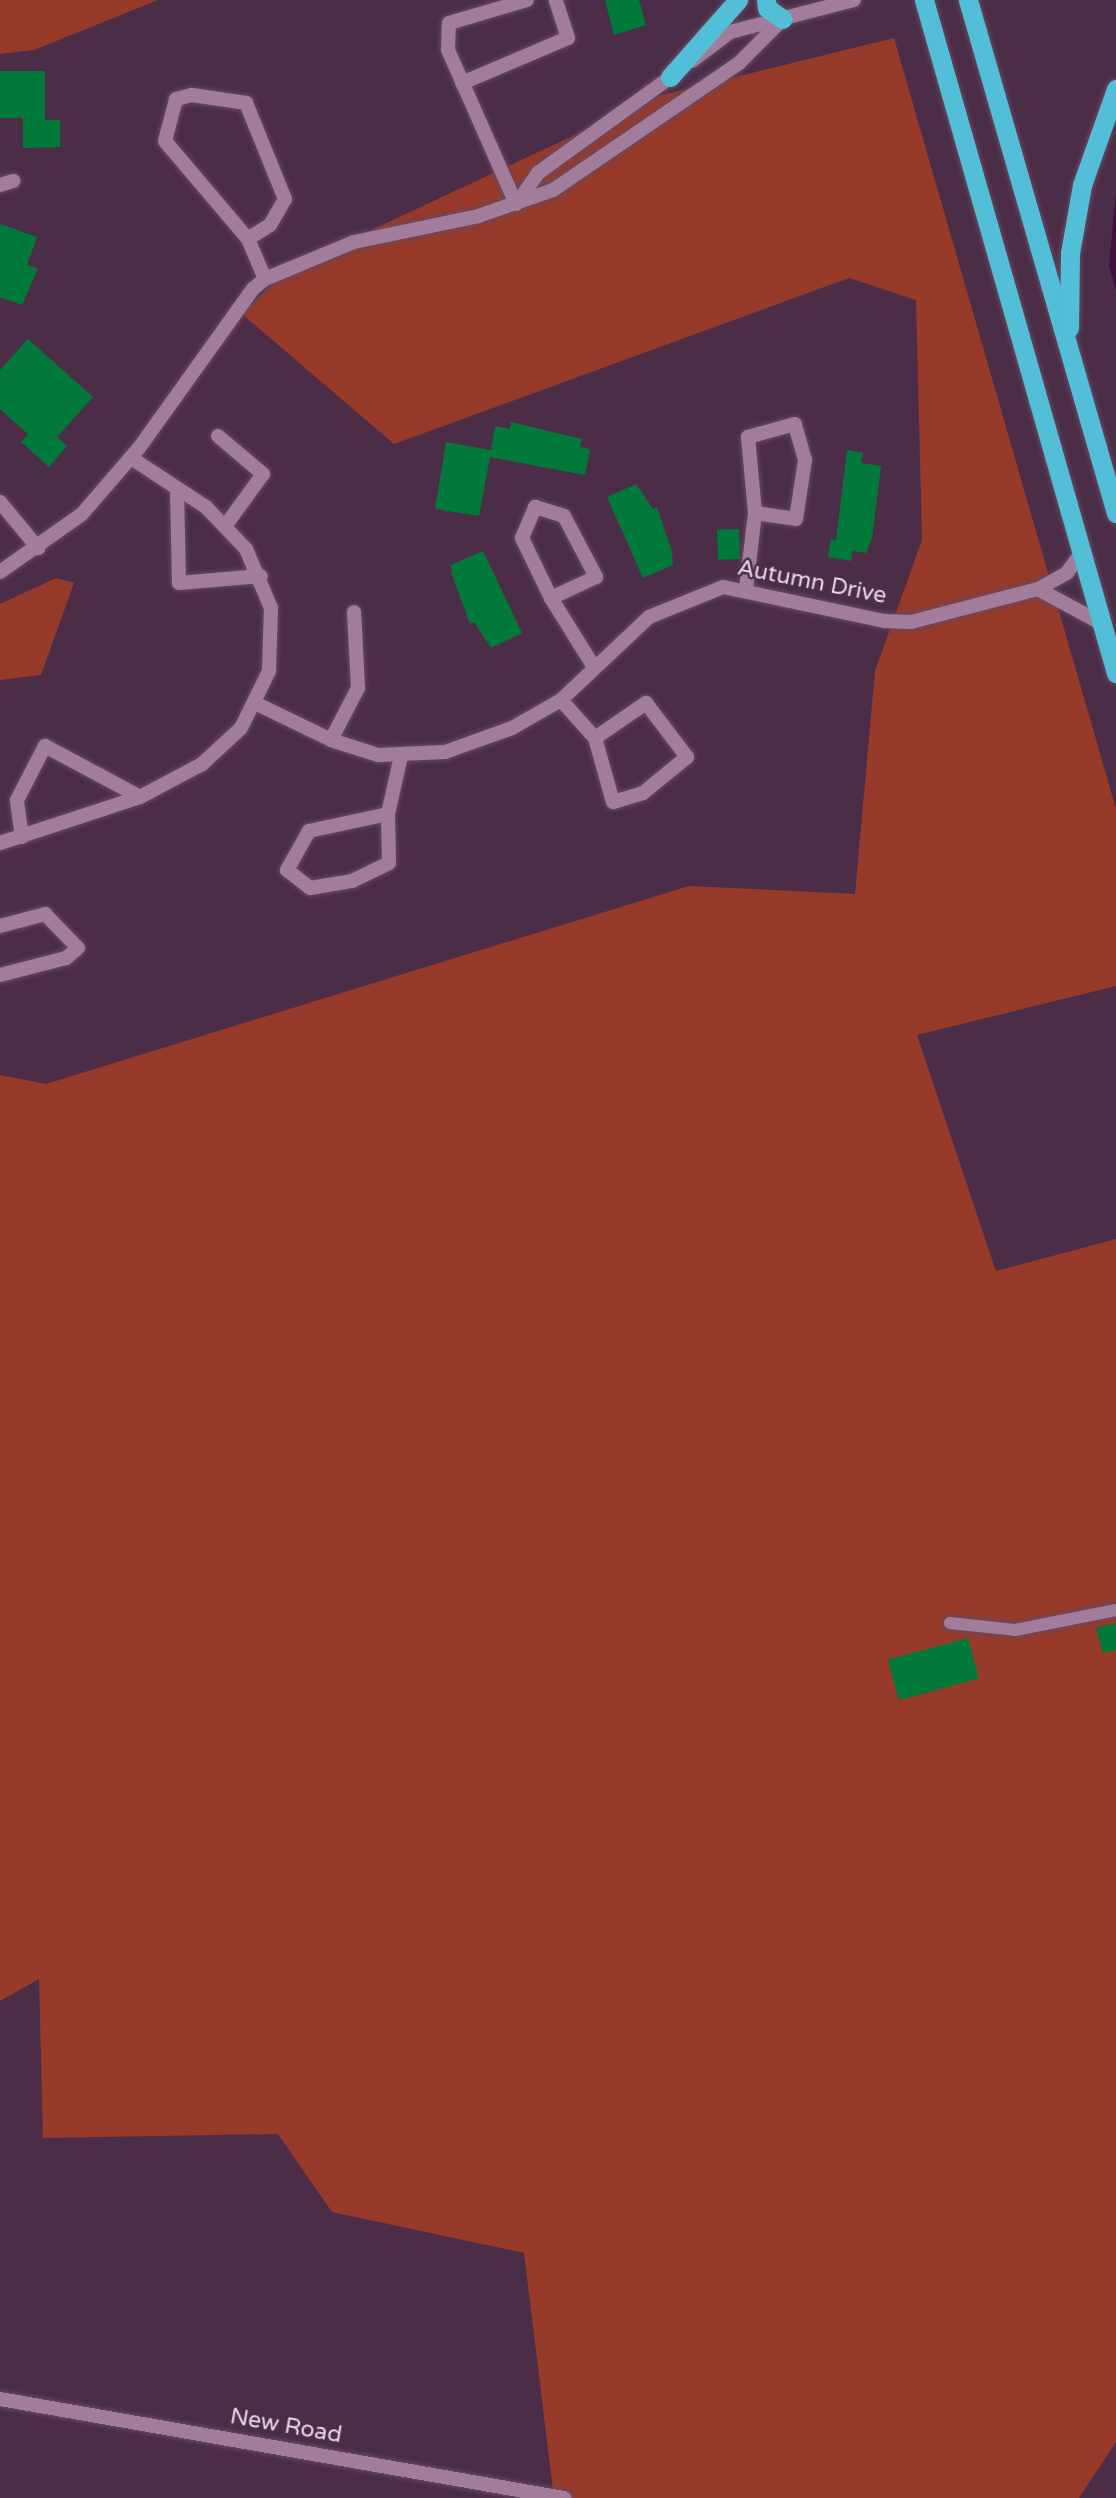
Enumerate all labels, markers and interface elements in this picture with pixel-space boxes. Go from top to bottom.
street label: Autumn Drive [735,554,889,610]
street label: New Road [228,2403,344,2449]

